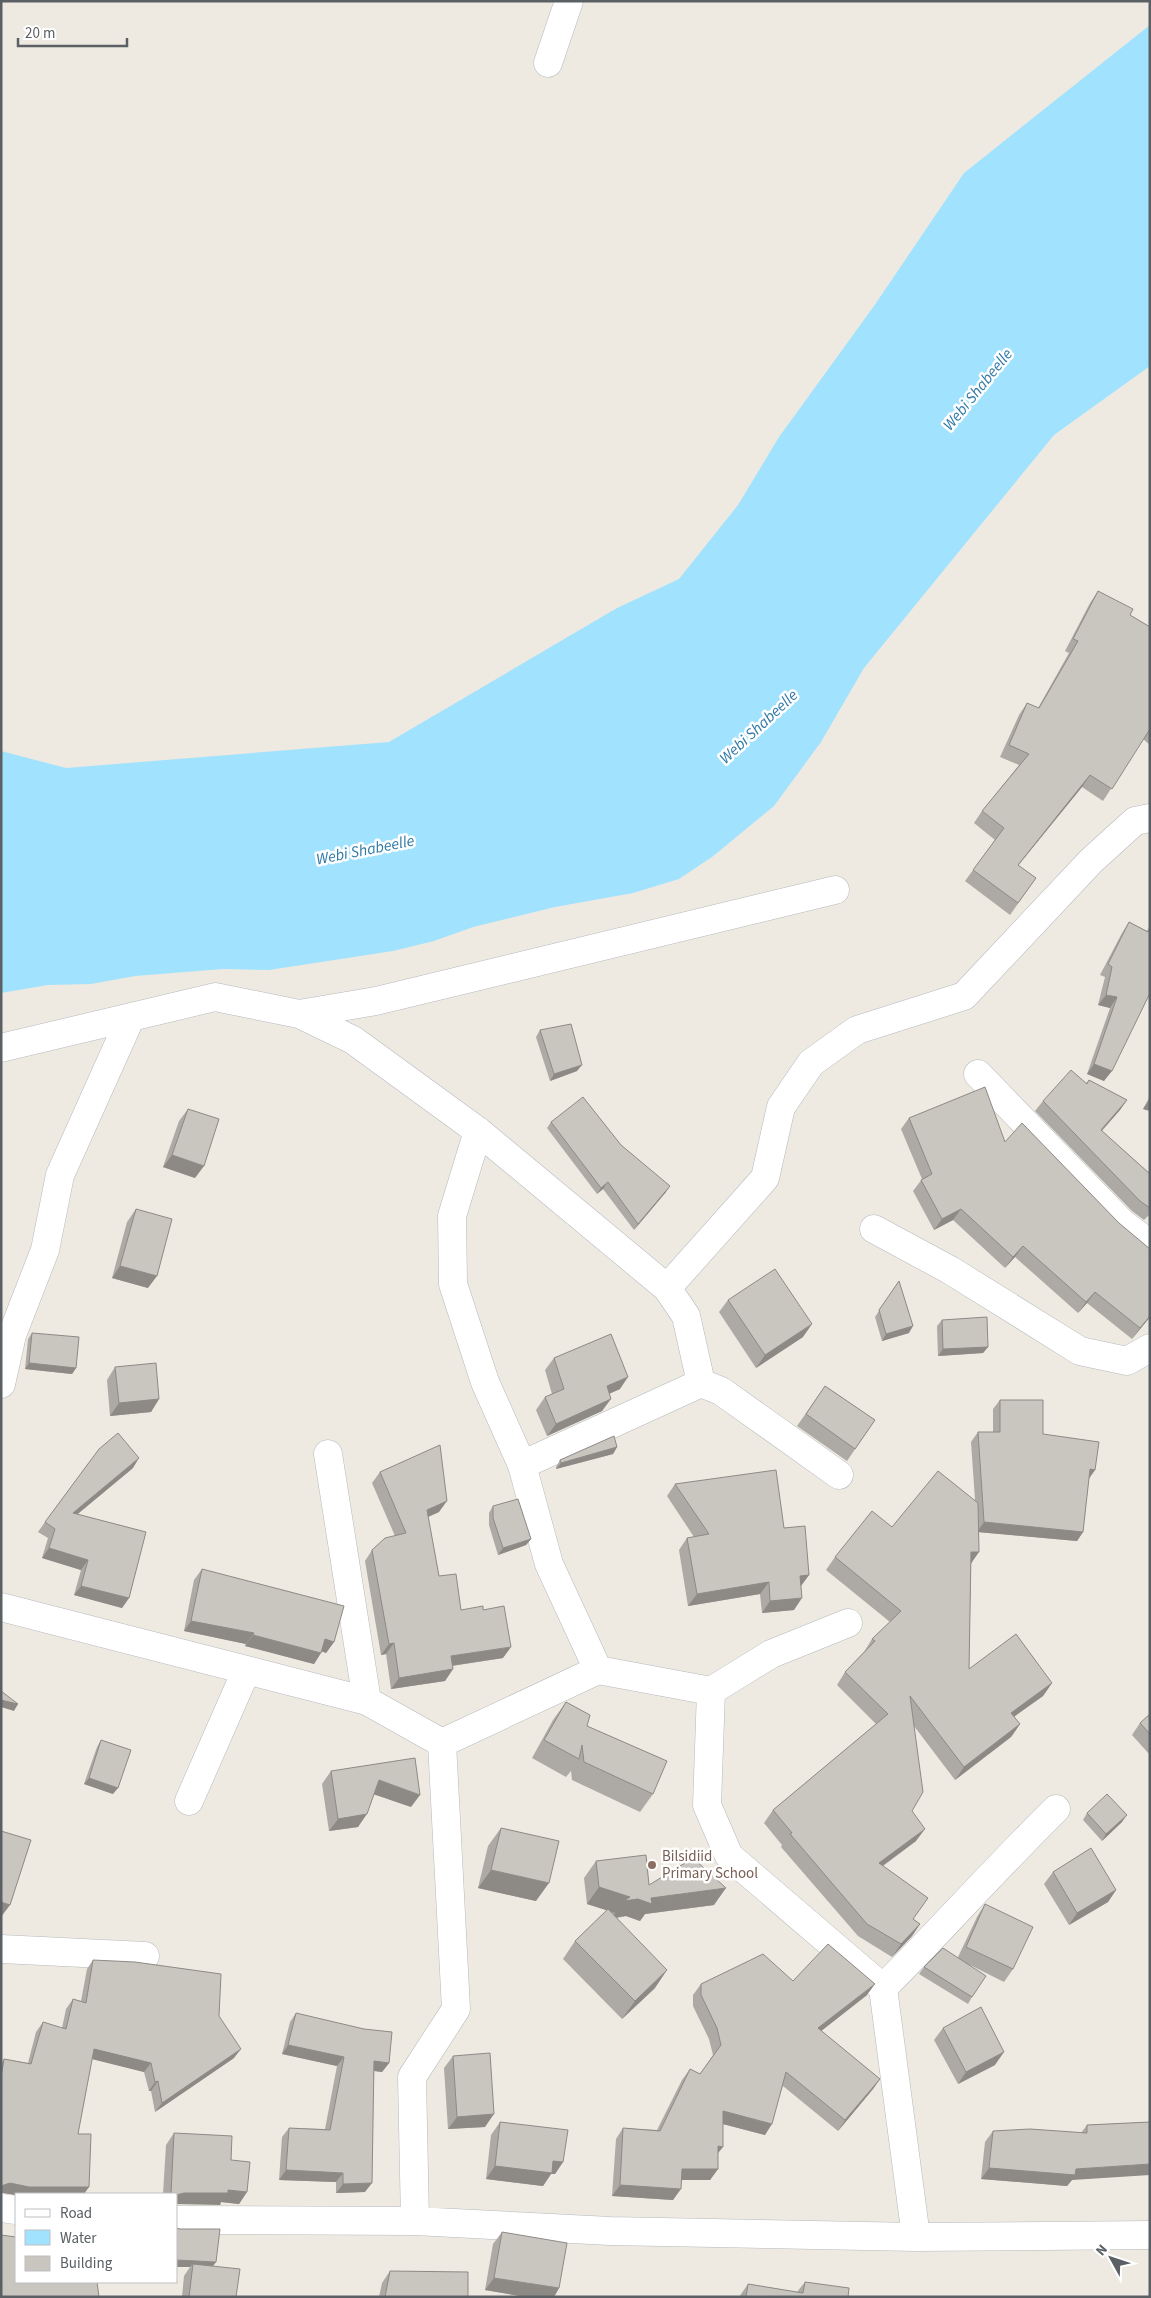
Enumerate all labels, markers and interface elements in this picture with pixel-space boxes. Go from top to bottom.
scale bar [18,15,126,47]
text: 20 m [25,23,55,44]
water label: Webi Shabeelle [938,344,1018,435]
water label: Webi Shabeelle [715,684,803,769]
water label: Webi Shabeelle [314,830,417,870]
place label: Bilsidiid Primary School [662,1846,758,1884]
marker: Bilsidiid Primary School [646,1859,658,1871]
legend [15,2193,178,2283]
text: Road [60,2203,92,2224]
text: Water [60,2228,97,2249]
north arrow [1086,2233,1136,2283]
text: N [1091,2240,1112,2260]
text: Building [60,2253,113,2274]

